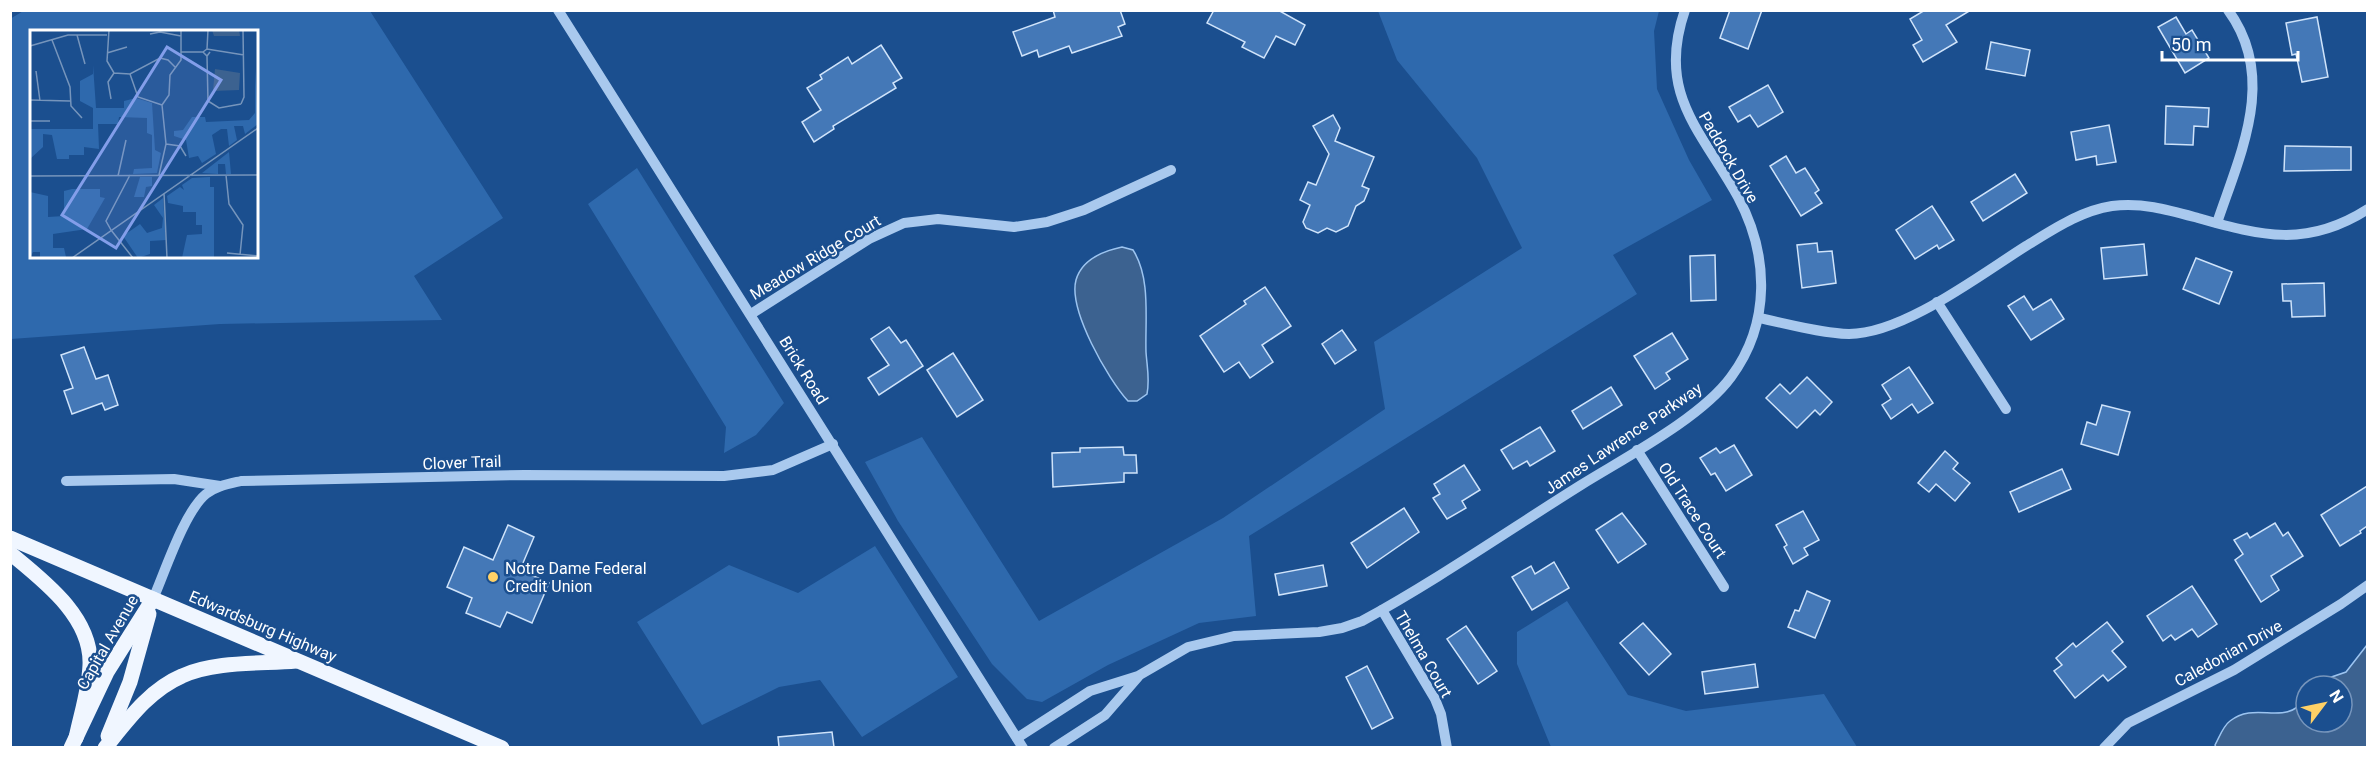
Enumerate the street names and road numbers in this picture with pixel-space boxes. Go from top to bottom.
street label: Paddock Drive [1695,108,1762,206]
street label: Meadow Ridge Court [747,211,884,304]
street label: Brick Road [775,333,832,408]
street label: James Lawrence Parkway [1541,378,1706,498]
street label: Clover Trail [422,452,502,473]
street label: Old Trace Court [1654,459,1731,562]
street label: Edwardsburg Highway [186,587,340,666]
street label: Capital Avenue [73,592,142,693]
street label: Thelma Court [1391,608,1456,701]
street label: Caledonian Drive [2171,616,2285,691]

